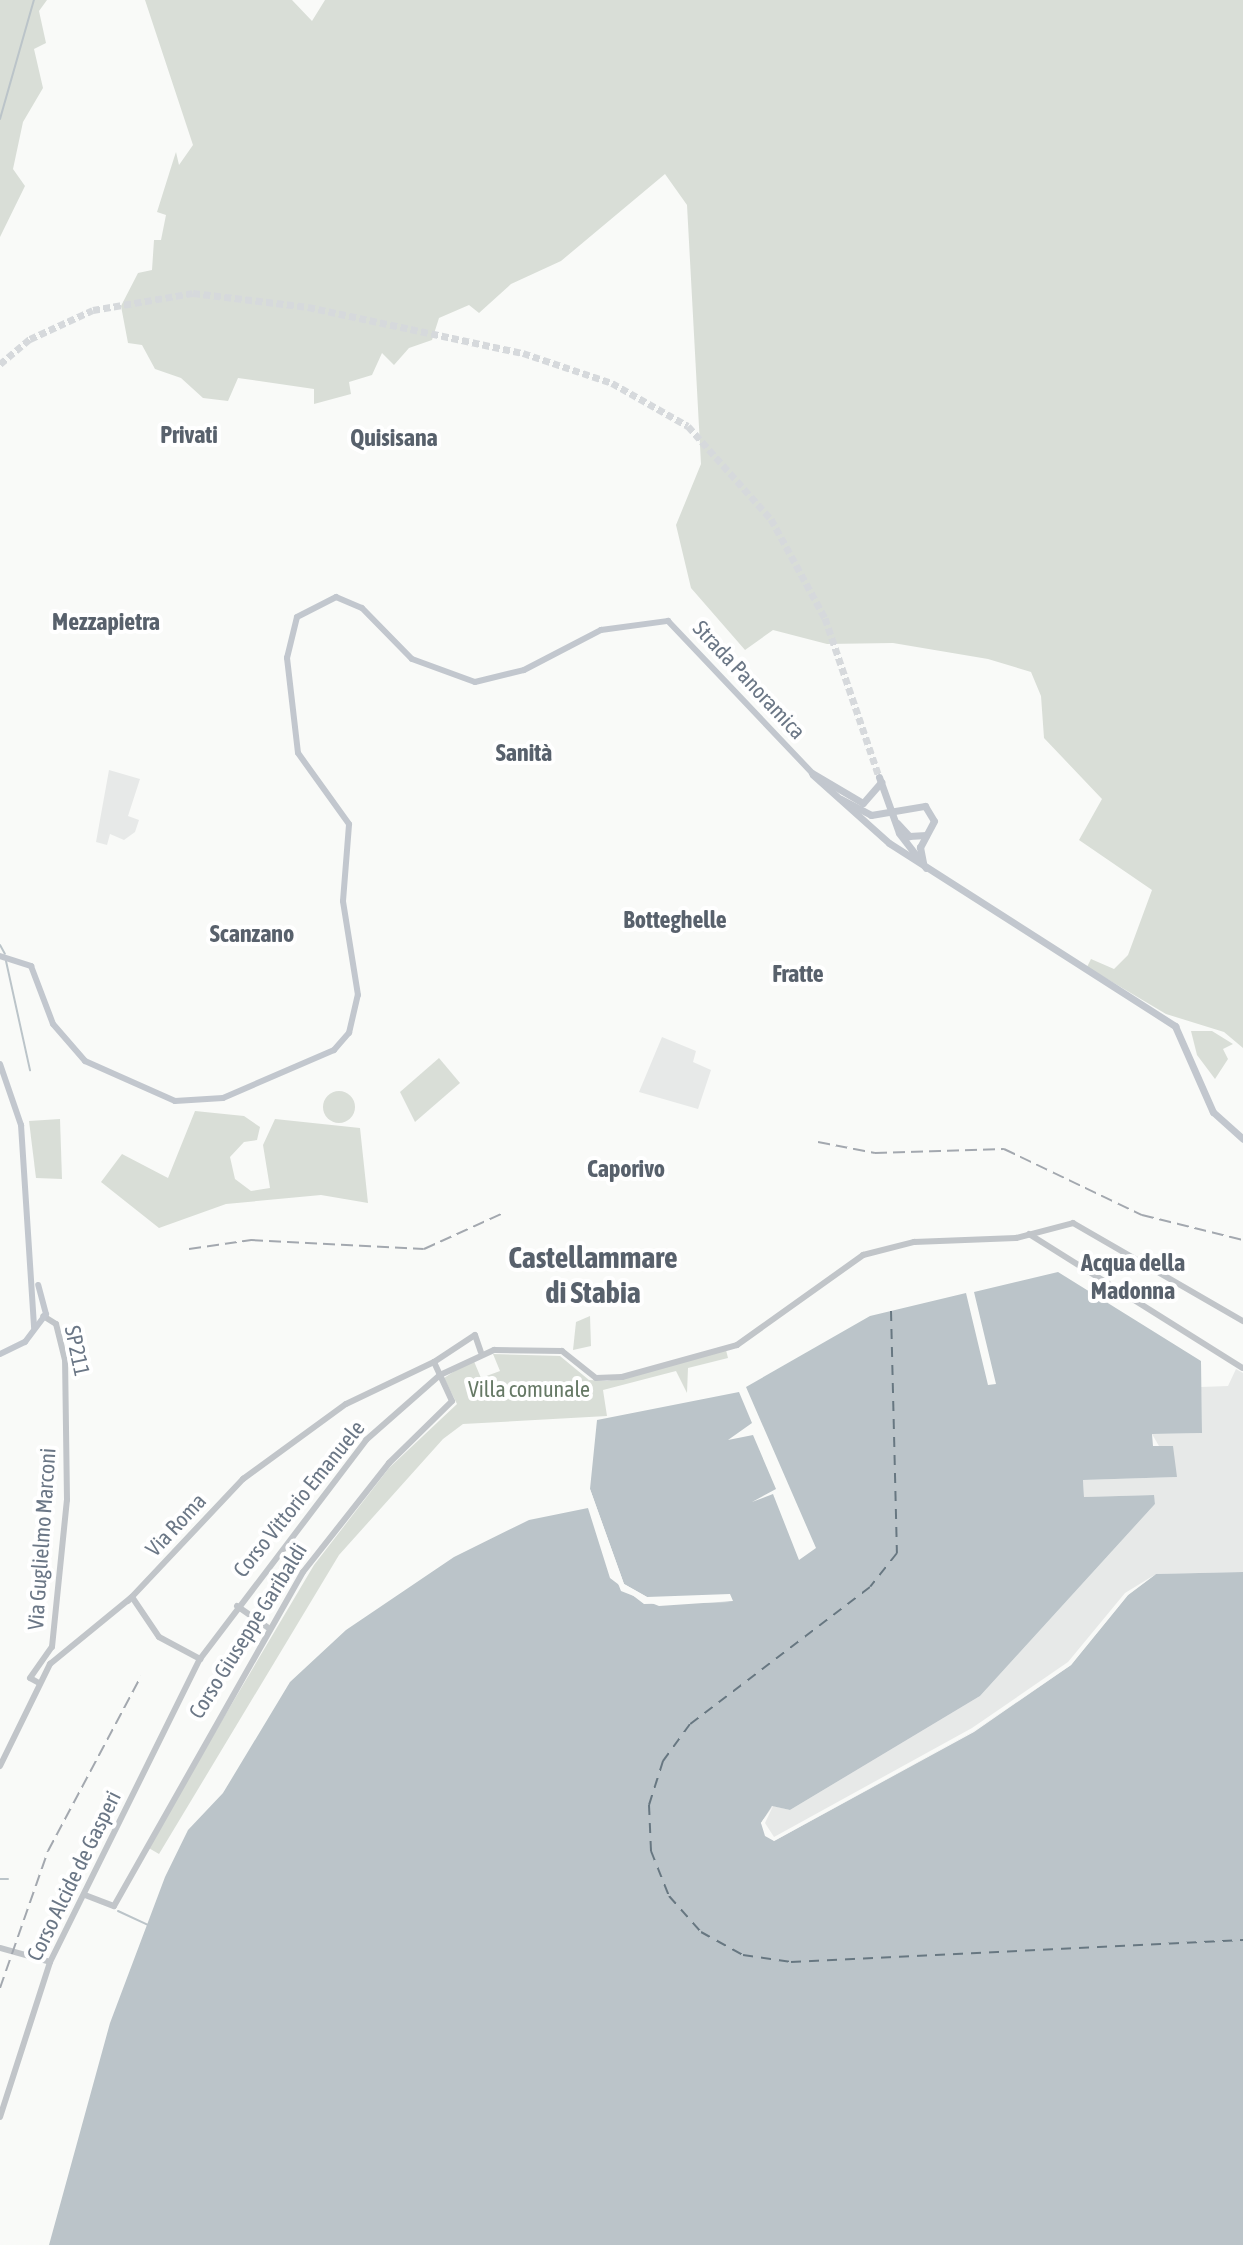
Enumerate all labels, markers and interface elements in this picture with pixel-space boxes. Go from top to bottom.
district label: Privati [160,421,218,449]
district label: Quisisana [350,424,438,452]
district label: Mezzapietra [52,608,160,636]
street label: Strada Panoramica [687,615,811,745]
district label: Sanità [496,739,552,767]
district label: Botteghelle [623,906,727,934]
district label: Scanzano [210,920,294,948]
district label: Fratte [772,960,824,988]
district label: Caporivo [587,1155,665,1183]
district label: Castellammare di Stabia [508,1239,678,1310]
district label: Acqua della Madonna [1081,1249,1185,1305]
street label: SP211 [59,1323,95,1379]
park label: Villa comunale [468,1377,590,1403]
street label: Corso Vittorio Emanuele [228,1415,370,1583]
street label: Via Guglielmo Marconi [22,1447,62,1631]
street label: Via Roma [140,1488,212,1562]
street label: Corso Giuseppe Garibaldi [183,1538,313,1724]
street label: Corso Alcide de Gasperi [21,1787,127,1965]

